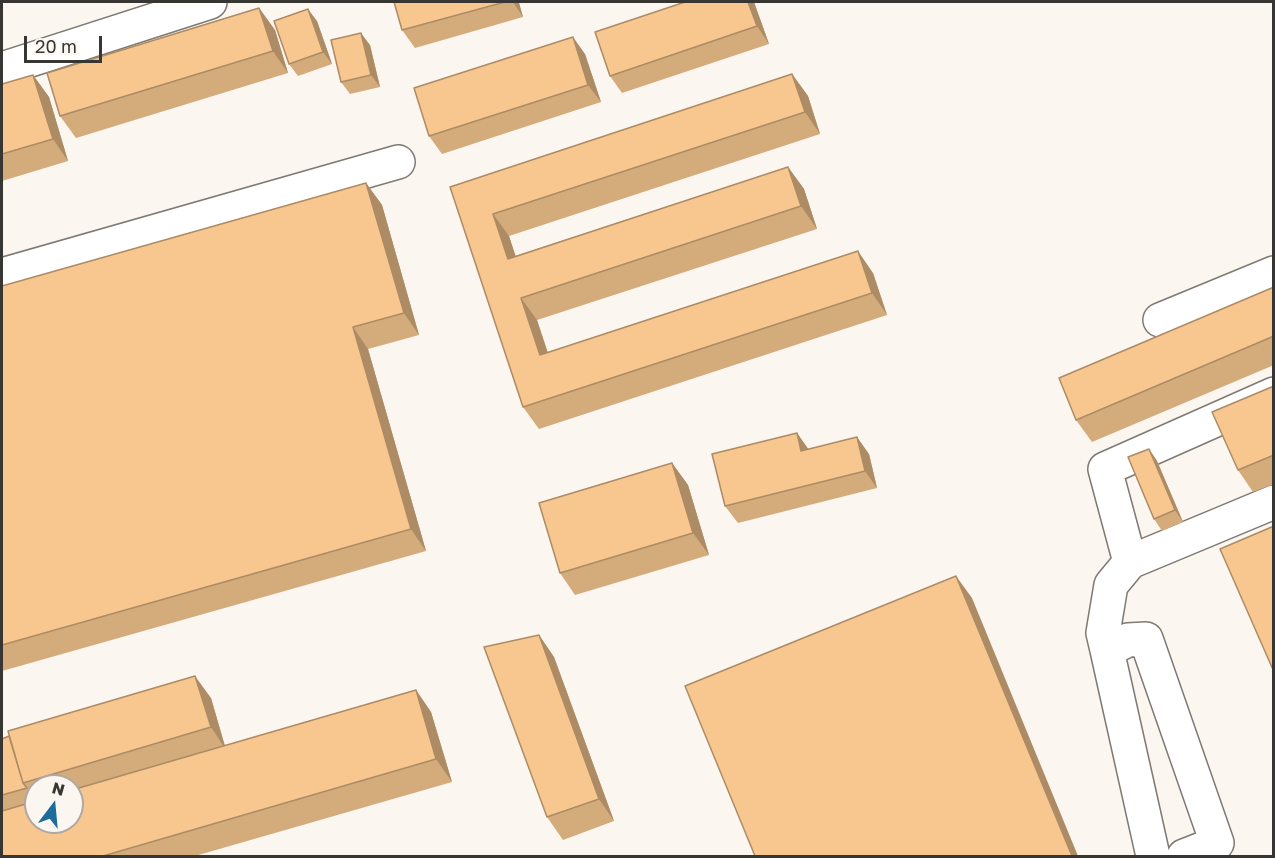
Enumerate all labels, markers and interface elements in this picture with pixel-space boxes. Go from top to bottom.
scale bar [27,24,105,62]
text: 20 m [35,35,77,57]
north arrow [24,774,84,834]
text: N [50,777,67,800]

